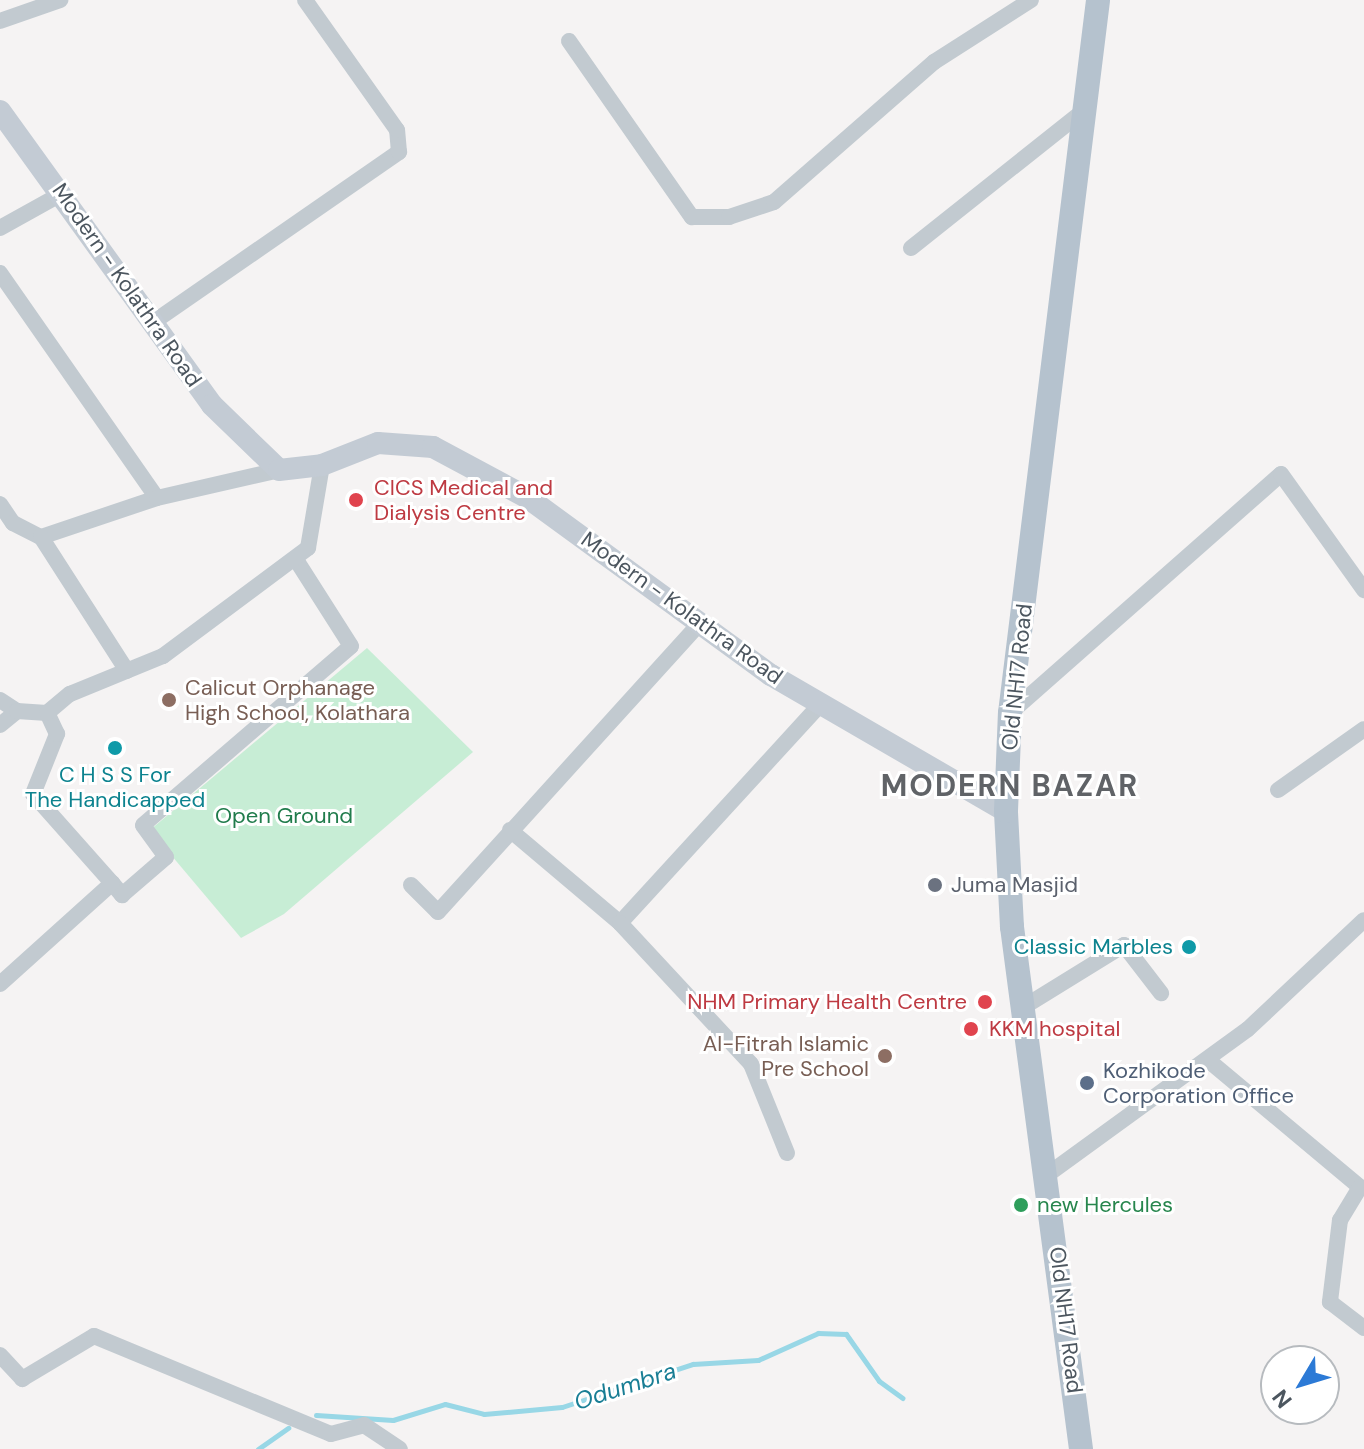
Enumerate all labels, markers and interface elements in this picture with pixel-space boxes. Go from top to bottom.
street label: Modern - Kolathra Road [47,178,207,392]
place label: CICS Medical and Dialysis Centre [374,474,553,526]
marker: CICS Medical and Dialysis Centre [345,489,367,511]
street label: Modern - Kolathra Road [576,526,788,690]
street label: Old NH17 Road [996,602,1038,752]
place label: Calicut Orphanage High School, Kolathara [185,674,410,726]
marker: Calicut Orphanage High School, Kolathara [160,691,178,709]
marker: C H S S For The Handicapped [106,739,124,757]
place label: C H S S For The Handicapped [25,761,205,812]
district label: MODERN BAZAR [881,768,1139,804]
park label: Open Ground [215,803,353,829]
place label: Juma Masjid [951,872,1078,898]
marker: Juma Masjid [926,876,944,894]
place label: Classic Marbles [1014,934,1173,960]
marker: Classic Marbles [1180,938,1198,956]
place label: NHM Primary Health Centre [687,989,967,1015]
marker: NHM Primary Health Centre [974,991,996,1013]
place label: KKM hospital [989,1016,1120,1042]
marker: KKM hospital [960,1018,982,1040]
place label: Al-Fitrah Islamic Pre School [703,1030,869,1082]
marker: Al-Fitrah Islamic Pre School [876,1047,894,1065]
place label: Kozhikode Corporation Office [1103,1057,1294,1108]
marker: Kozhikode Corporation Office [1078,1074,1096,1092]
place label: new Hercules [1037,1192,1173,1218]
marker: new Hercules [1012,1196,1030,1214]
street label: Old NH17 Road [1044,1245,1088,1395]
north arrow [1260,1345,1340,1425]
water label: Odumbra [570,1356,680,1416]
text: N [1266,1384,1299,1414]

